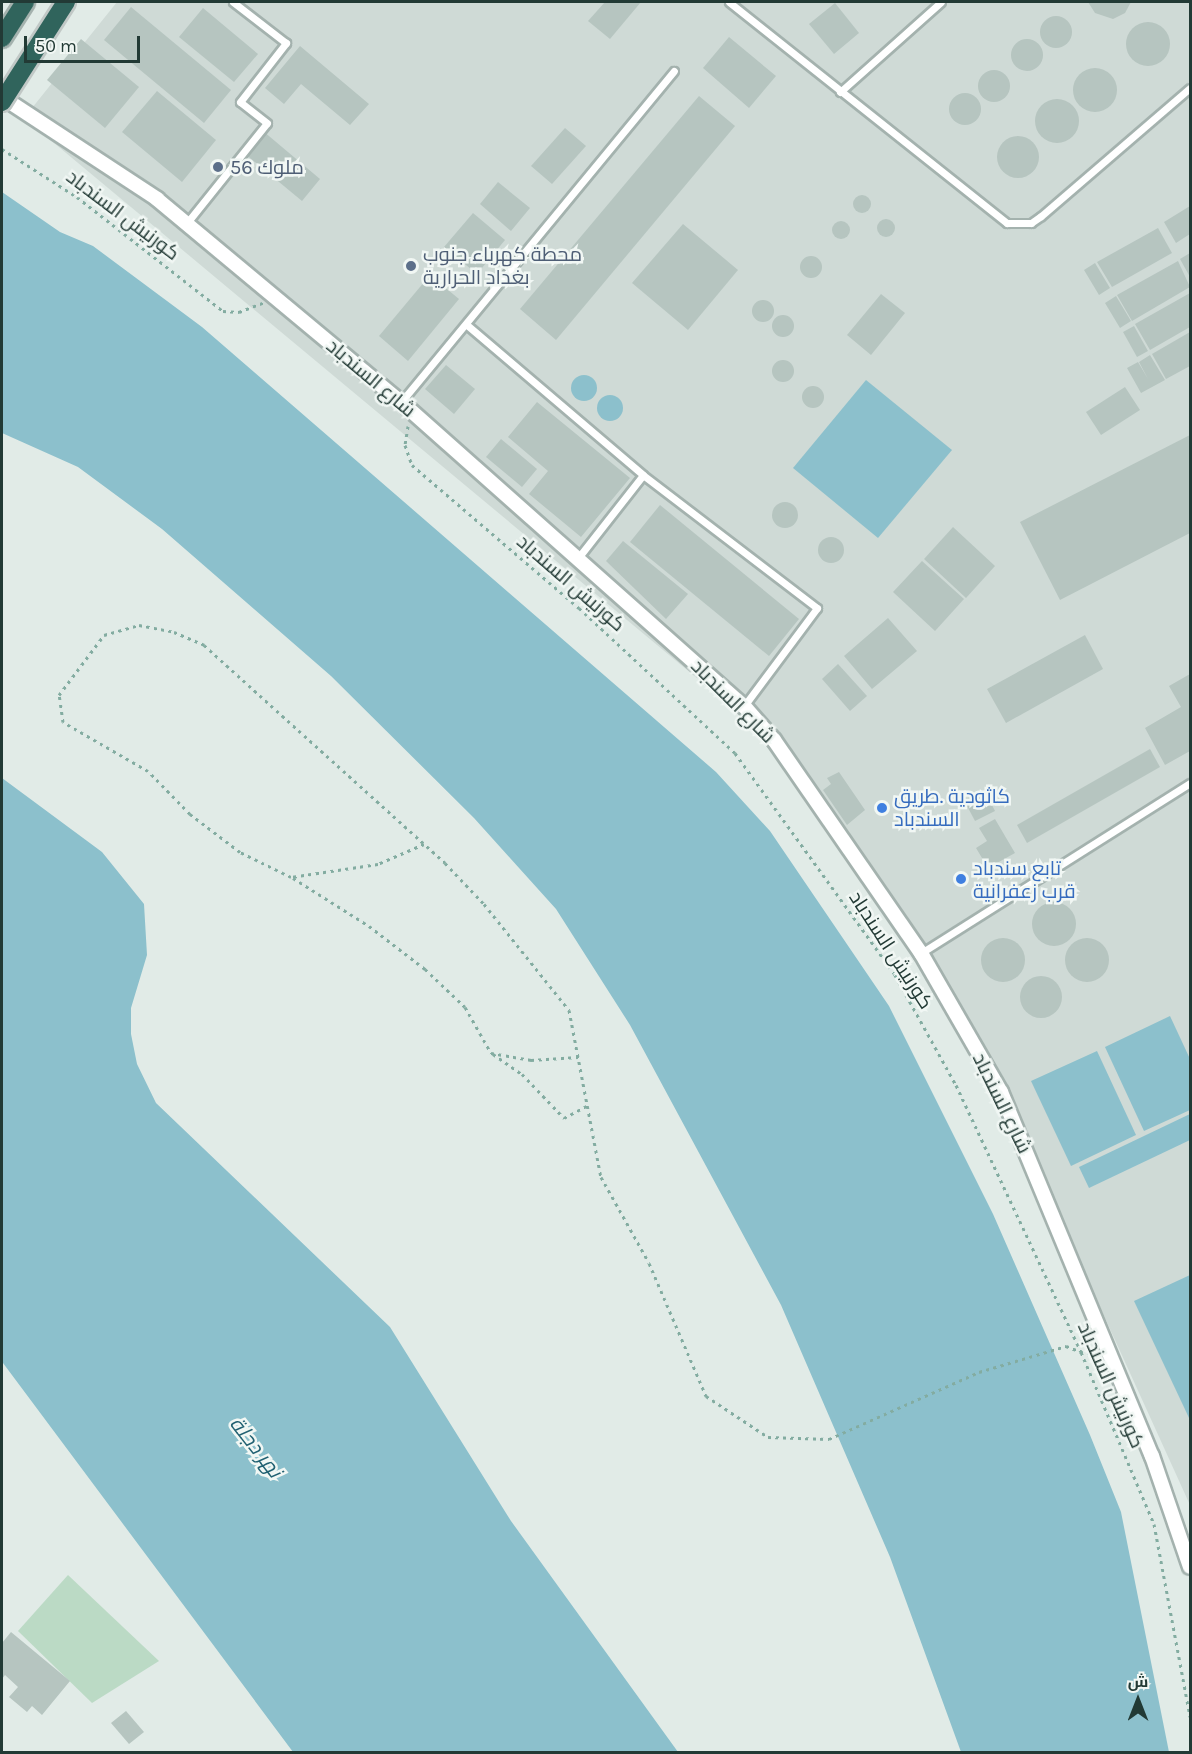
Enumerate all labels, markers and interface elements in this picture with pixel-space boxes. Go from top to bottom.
scale bar [27,24,142,62]
text: 50 m [35,35,77,57]
place label: ملوك 56 [230,155,304,179]
marker: ملوك 56 [211,160,225,174]
street label: كورنيش السندباد [62,165,184,265]
place label: محطة كهرباء جنوب بغداد الحرارية [423,243,582,290]
marker: محطة كهرباء جنوب بغداد الحرارية [404,259,418,273]
street label: شارع السندباد [322,334,420,422]
street label: كورنيش السندباد [512,529,630,637]
street label: شارع السندباد [686,654,780,748]
place label: كاثودية .طريق السندباد [894,784,1010,831]
marker: كاثودية .طريق السندباد [875,801,889,815]
place label: تابع سندباد قرب زعفرانية [973,856,1076,903]
marker: تابع سندباد قرب زعفرانية [954,872,968,886]
street label: كورنيش السندباد [844,887,938,1013]
street label: شارع السندباد [967,1049,1037,1157]
street label: كورنيش السندباد [1072,1318,1150,1452]
water label: نهر دجلة [224,1411,288,1483]
north arrow [1108,1670,1168,1730]
text: ش [1128,1672,1148,1691]

